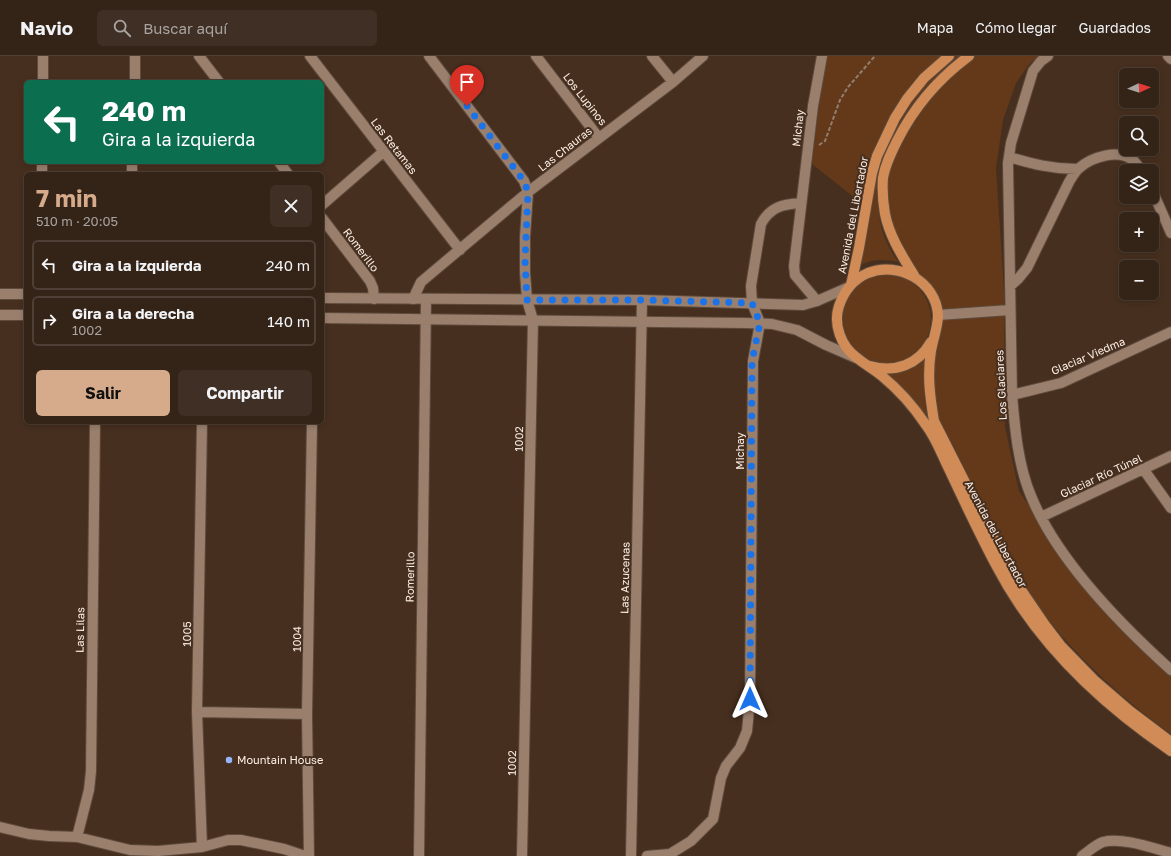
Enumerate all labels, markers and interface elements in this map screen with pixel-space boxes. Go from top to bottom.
search box [97,10,377,46]
text: Navio [20,16,73,39]
icon: search [111,17,133,39]
text: Buscar aquí [143,19,227,37]
text: Mapa [917,19,953,36]
text: Cómo llegar [975,19,1056,36]
text: Guardados [1078,19,1151,36]
pin [450,65,484,106]
north arrow [1119,68,1159,108]
map controls [1119,68,1159,300]
street label: Los Lupinos [561,70,610,128]
icon: arrive [456,71,478,93]
text: 240 m [102,94,186,127]
icon: left [36,96,88,148]
street label: Michay [789,109,806,147]
street label: Las Retamas [369,115,420,176]
button: search [1119,116,1159,156]
street label: Las Chauras [535,124,594,174]
text: Gira a la izquierda [102,128,255,150]
street label: Avenida del Libertador [835,155,870,275]
button: layers [1119,164,1159,204]
text: 7 min [36,183,97,212]
button: close [270,185,312,227]
button: + [1119,212,1159,252]
text: 510 m · 20:05 [36,213,118,229]
street label: Romerillo [341,225,382,274]
icon: left [38,254,60,276]
text: Gira a la izquierda [72,256,202,274]
text: 240 m [266,256,310,274]
button: − [1119,260,1159,300]
text: Gira a la derecha [72,304,194,322]
icon: right [38,310,60,332]
text: 140 m [267,312,310,330]
text: 1002 [72,322,102,338]
street label: Glaciar Viedma [1049,334,1127,377]
street label: Los Glaciares [992,349,1009,421]
button: Salir [36,370,170,416]
button: Compartir [178,370,312,416]
street label: 1002 [512,426,525,452]
street label: Michay [733,432,746,470]
street label: Glaciar Río Túnel [1058,451,1144,500]
street label: Avenida del Libertador [963,478,1030,590]
street label: Las Azucenas [617,542,632,614]
street label: Romerillo [403,551,416,603]
street label: Las Lilas [73,607,86,653]
street label: 1005 [180,621,193,647]
street label: 1004 [290,626,303,652]
position arrow [729,678,771,720]
street label: 1002 [505,750,518,776]
place label: Mountain House [237,753,323,766]
marker: Mountain House [224,755,234,765]

